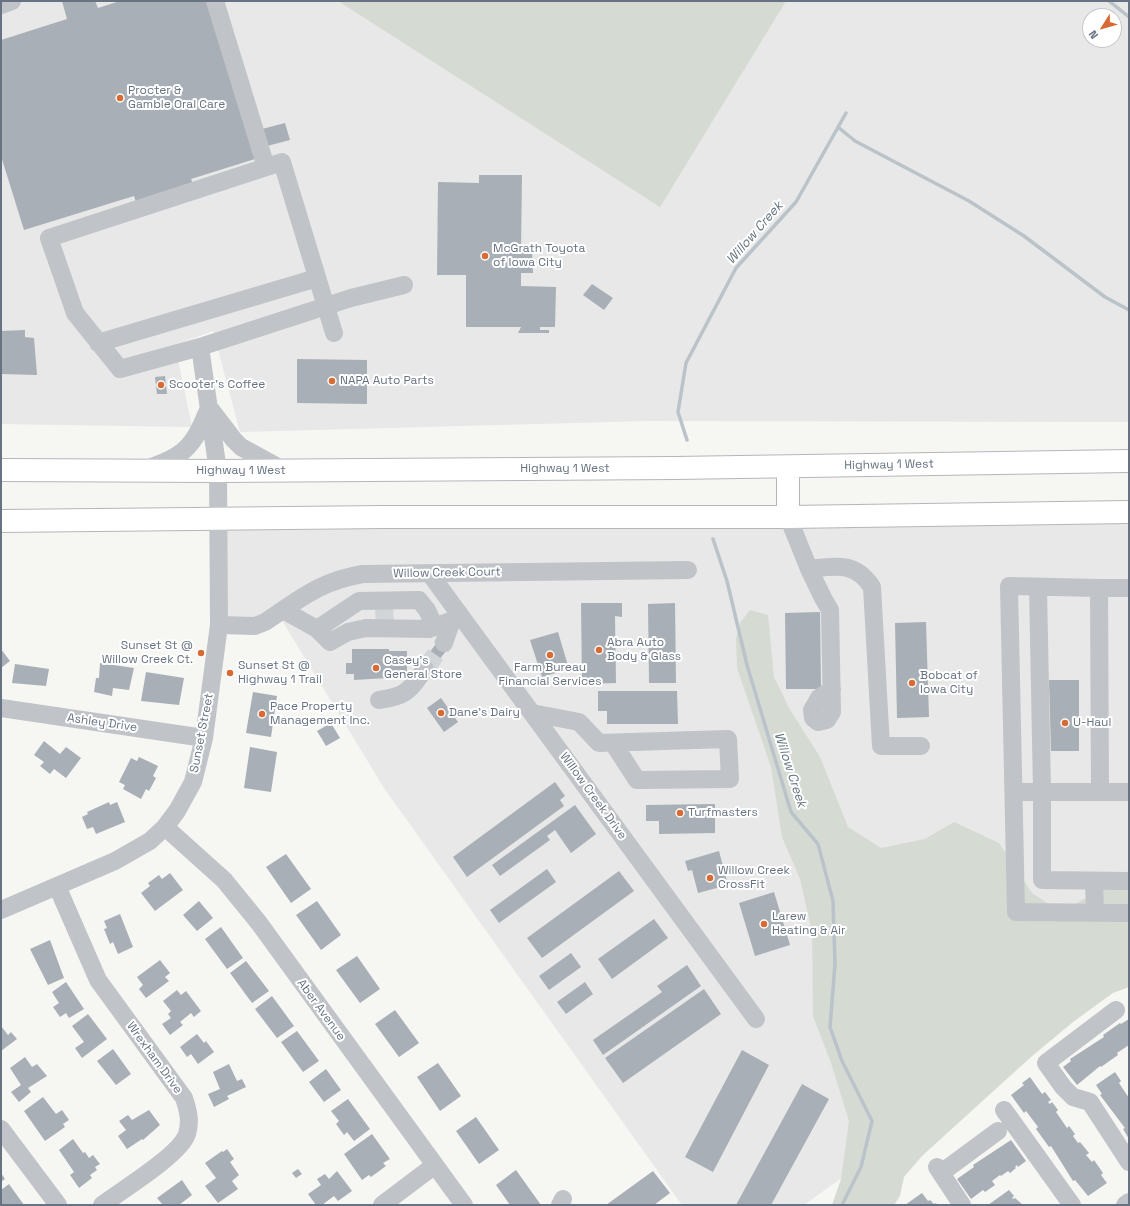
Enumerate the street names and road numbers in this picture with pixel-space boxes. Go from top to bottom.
street label: Highway 1 West [844,457,934,473]
street label: Highway 1 West [520,462,610,476]
street label: Highway 1 West [196,464,286,478]
street label: Willow Creek Court [393,565,501,581]
street label: Sunset Street [187,692,217,774]
street label: Ashley Drive [66,711,138,735]
street label: Willow Creek Drive [557,750,629,842]
street label: Aber Avenue [294,976,348,1044]
street label: Wrexham Drive [123,1019,185,1097]

